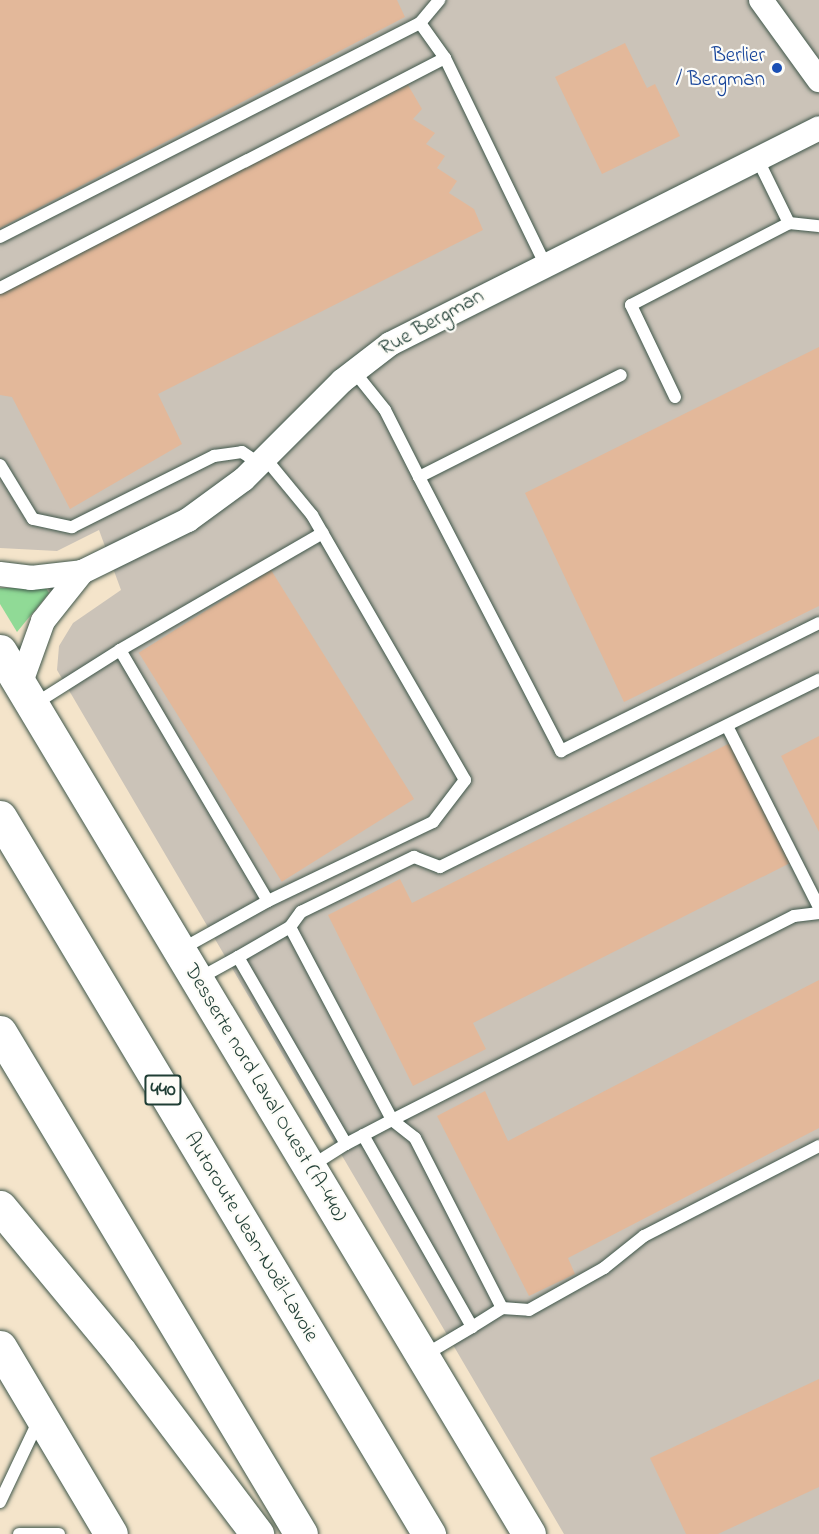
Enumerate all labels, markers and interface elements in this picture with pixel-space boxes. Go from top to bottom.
place label: Berlier / Bergman [676,43,765,93]
marker: Berlier / Bergman [770,61,784,75]
street label: Rue Bergman [375,284,489,362]
street label: Desserte nord Laval Ouest (A-440) [178,960,352,1226]
road number: 440 [144,1073,182,1107]
street label: Autoroute Jean-Noël-Lavoie [178,1127,324,1347]

